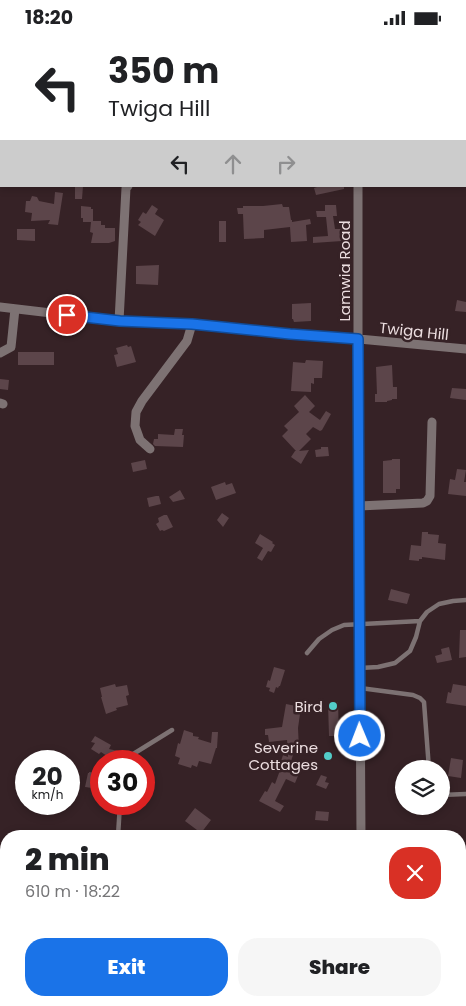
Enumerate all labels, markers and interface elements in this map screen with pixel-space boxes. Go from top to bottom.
text: 18:20 [25,4,73,31]
text: 350 m [108,46,219,95]
icon: left [25,55,90,120]
text: Twiga Hill [108,93,210,124]
icon: left [166,150,194,178]
icon: ahead [219,150,247,178]
icon: right [272,150,300,178]
street label: Lamwia Road [334,220,355,322]
pin [46,294,88,336]
icon: arrive [53,301,81,329]
street label: Twiga Hill [378,317,450,345]
place label: Bird [294,696,323,717]
marker: Bird [327,700,339,712]
position arrow [333,709,385,761]
place label: Severine Cottages [248,737,318,775]
speed limit sign: 30 [90,750,155,815]
marker: Severine Cottages [322,750,334,762]
text: 20 [32,759,63,794]
map controls [395,760,450,815]
button: layers [395,760,450,815]
text: km/h [32,786,63,803]
text: 2 min [25,838,110,881]
button: close [389,847,441,899]
text: 610 m · 18:22 [25,880,120,903]
button: Exit [25,938,228,996]
button: Share [238,938,441,996]

